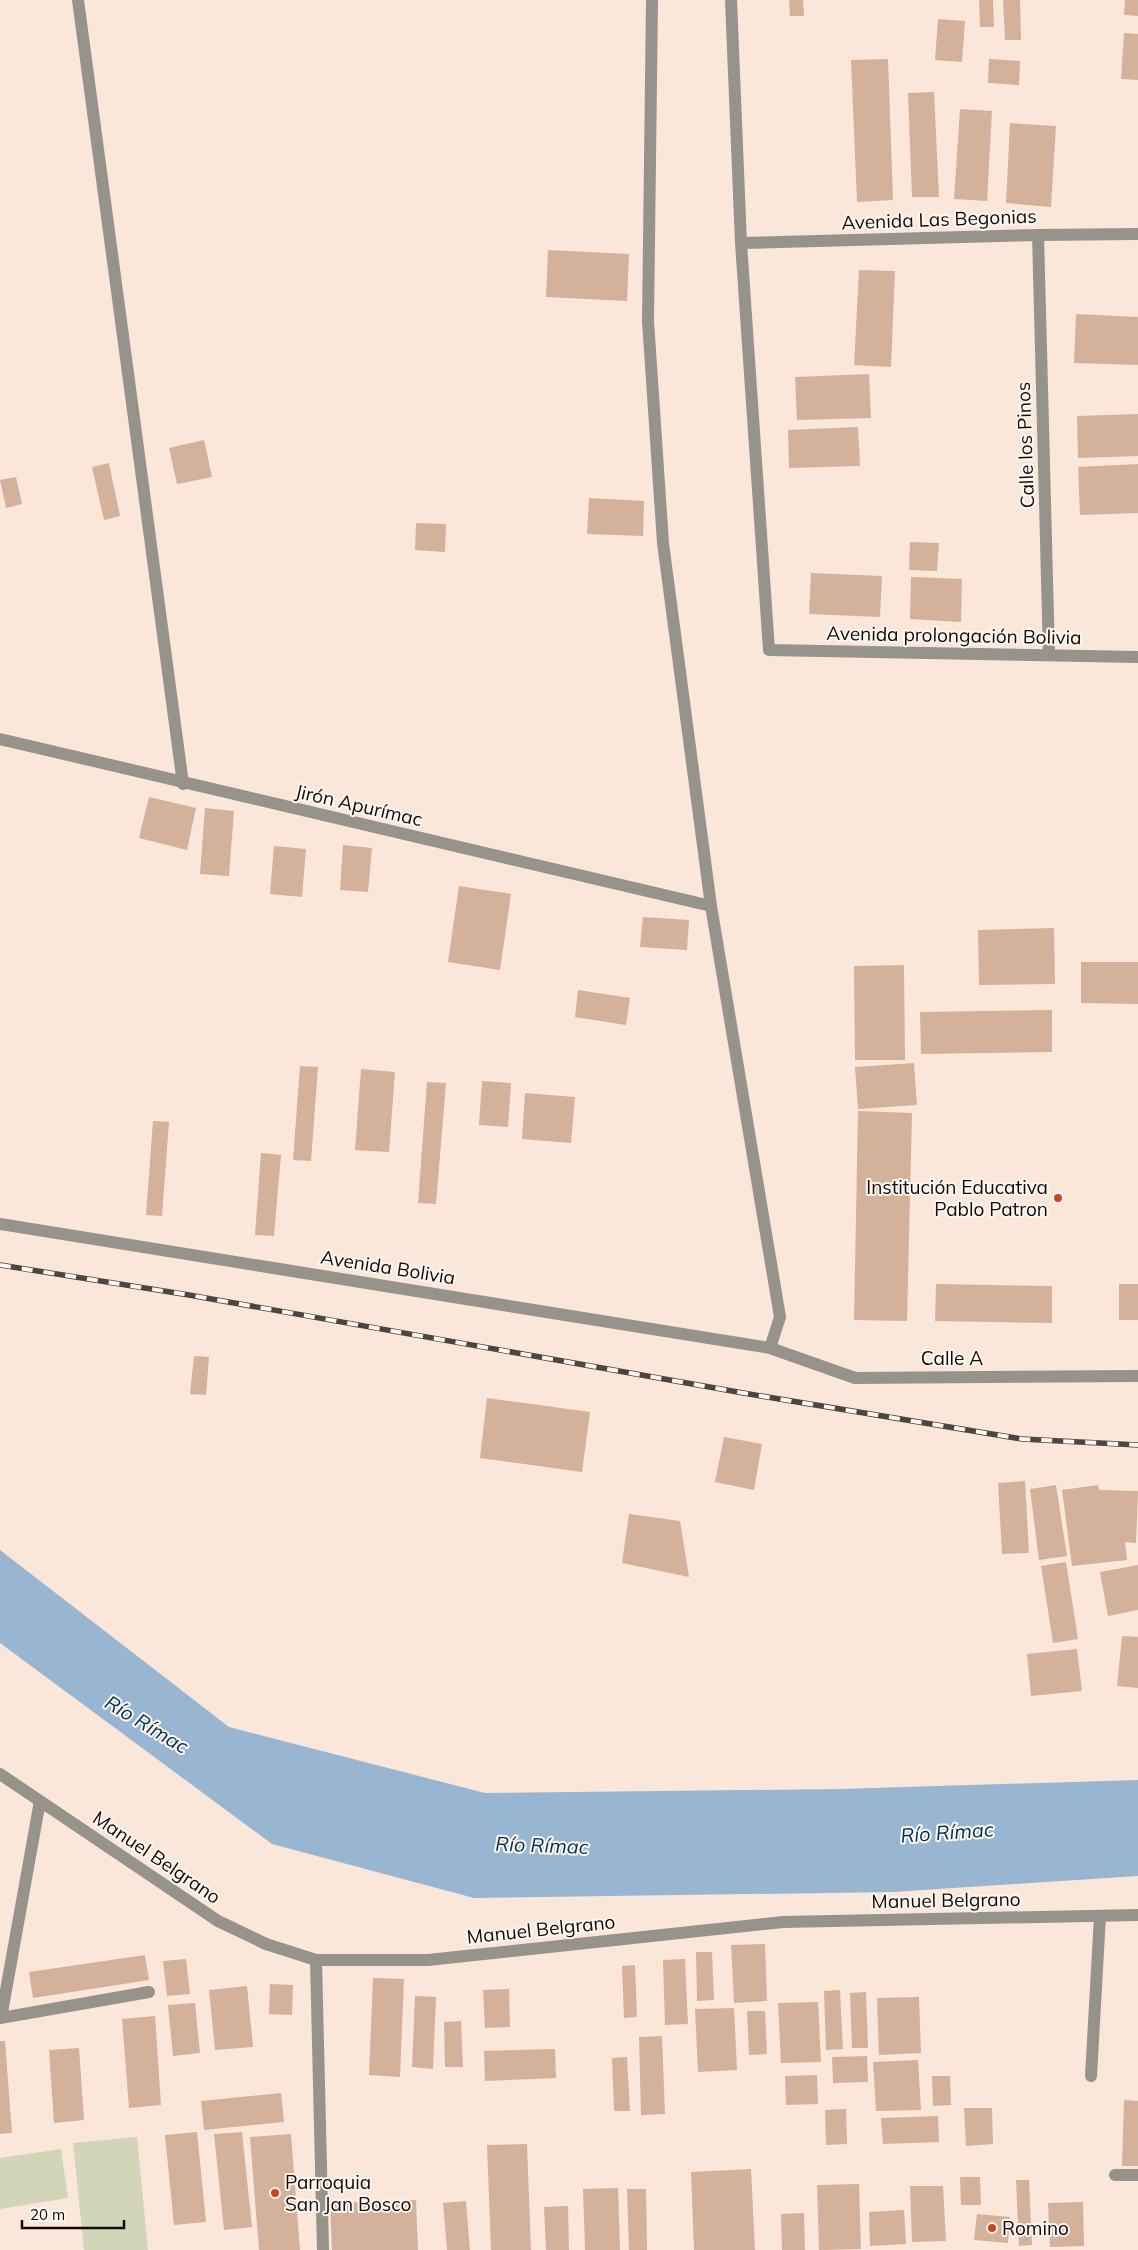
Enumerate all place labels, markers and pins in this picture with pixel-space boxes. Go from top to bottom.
place label: Institución Educativa Pablo Patron [866,1175,1048,1221]
marker: Institución Educativa Pablo Patron [1052,1192,1064,1204]
place label: Parroquia San Jan Bosco [285,2170,411,2216]
marker: Parroquia San Jan Bosco [269,2187,281,2199]
place label: Romino [1002,2216,1069,2240]
marker: Romino [986,2222,998,2234]

